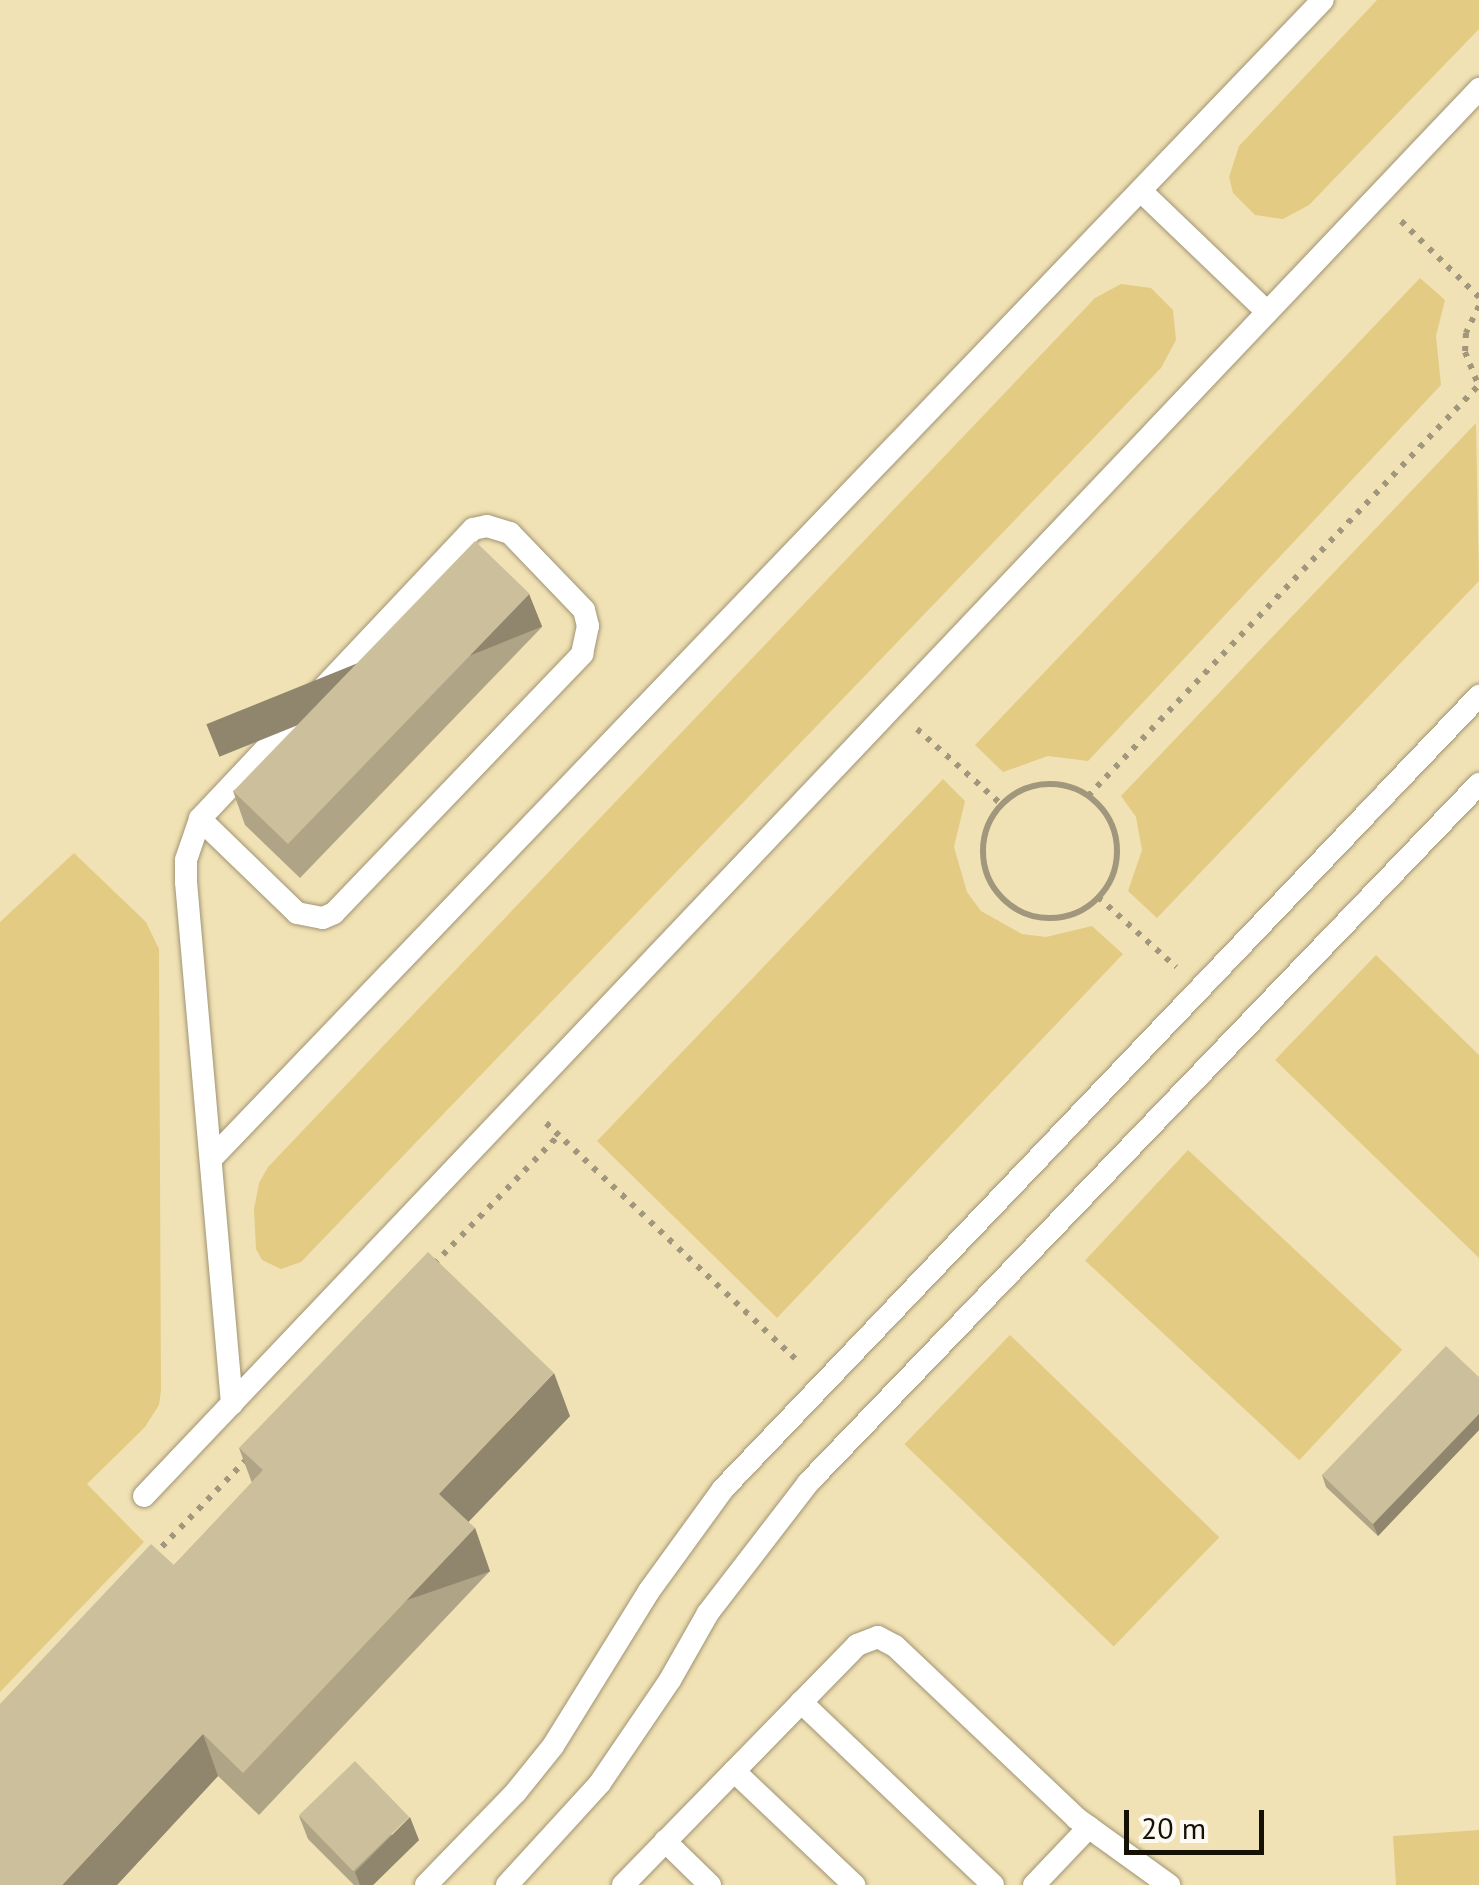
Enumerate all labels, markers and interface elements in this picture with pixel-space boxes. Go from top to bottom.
scale bar [1129,1790,1269,1852]
text: 20 m [1141,1808,1206,1847]

